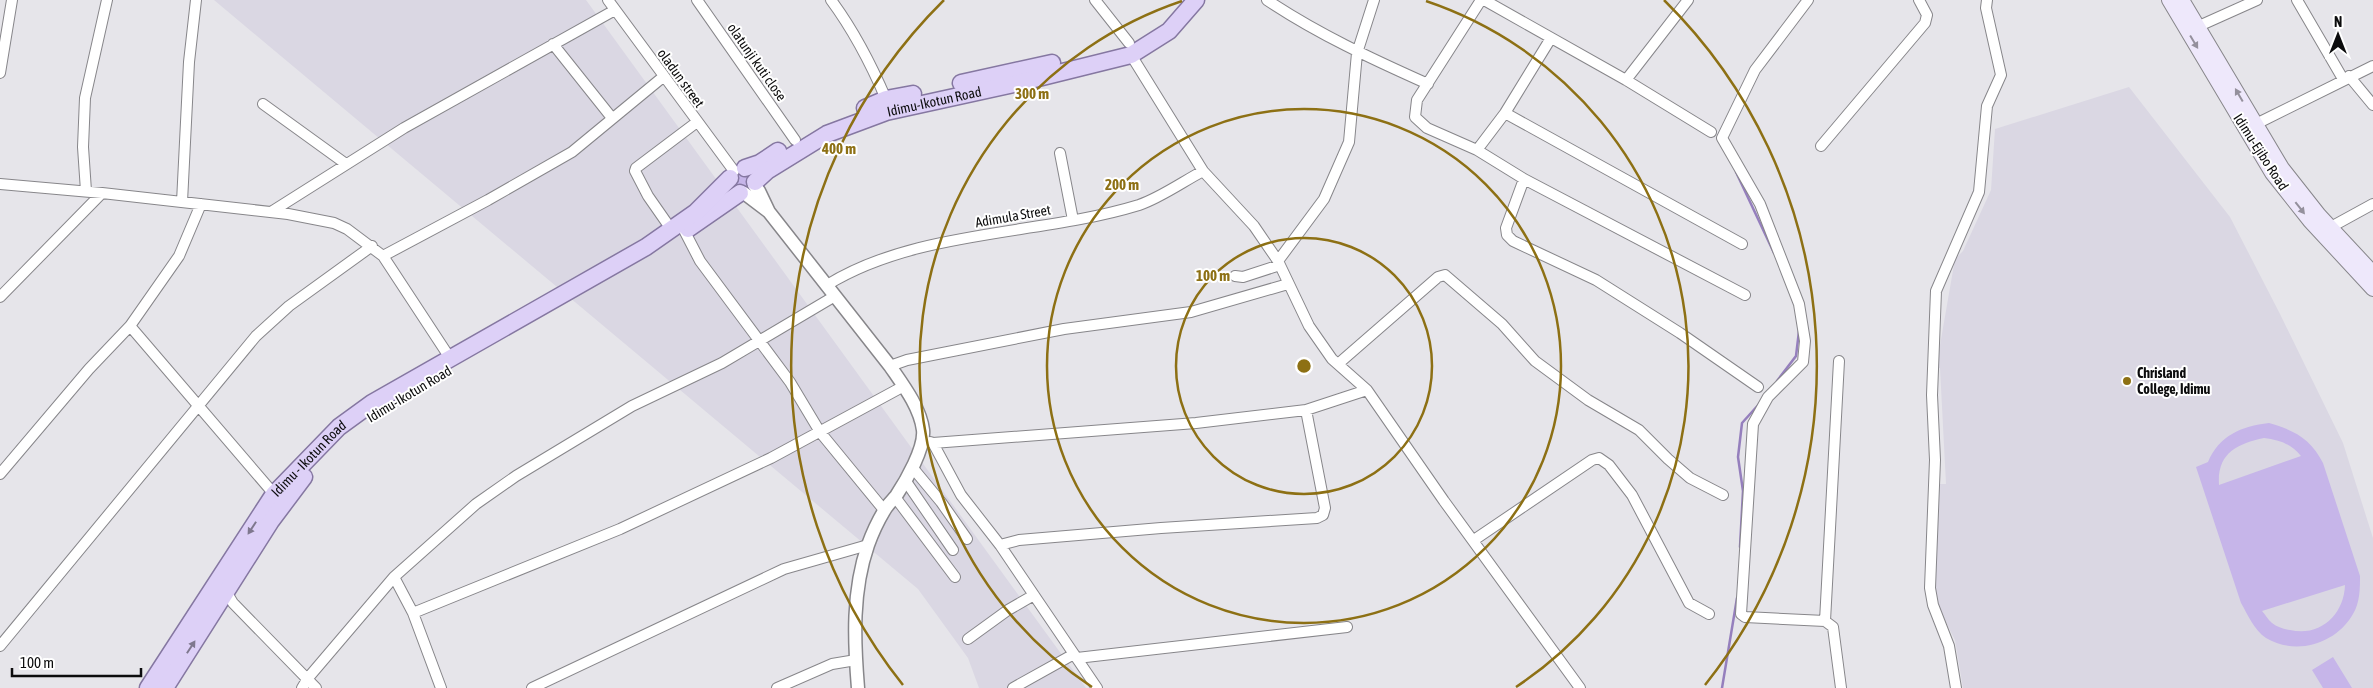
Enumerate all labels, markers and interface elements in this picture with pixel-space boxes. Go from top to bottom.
north arrow [2313,10,2363,60]
text: N [2334,14,2342,30]
street label: olatunji kuti close [724,20,790,104]
one-way arrow [2189,36,2198,49]
street label: oladun street [654,46,708,110]
street label: Idimu-Ikotun Road [885,83,983,120]
text: 300 m [1015,85,1049,102]
one-way arrow [2235,88,2243,103]
street label: Idimu-Ejibo Road [2230,111,2292,193]
text: 400 m [821,140,856,157]
text: 200 m [1105,176,1139,193]
street label: Adimula Street [974,201,1052,231]
one-way arrow [2294,201,2305,214]
text: 100 m [1196,267,1230,284]
centre of rings [1295,357,1313,375]
street label: Idimu-Ikotun Road [364,362,454,426]
place label: Chrisland College, Idimu [2137,365,2211,397]
marker: Chrisland College, Idimu [2121,375,2133,387]
street label: Idimu - Ikotun Road [268,417,349,500]
one-way arrow [247,522,257,535]
one-way arrow [186,640,196,654]
scale bar [12,646,141,678]
text: 100 m [20,654,54,671]

